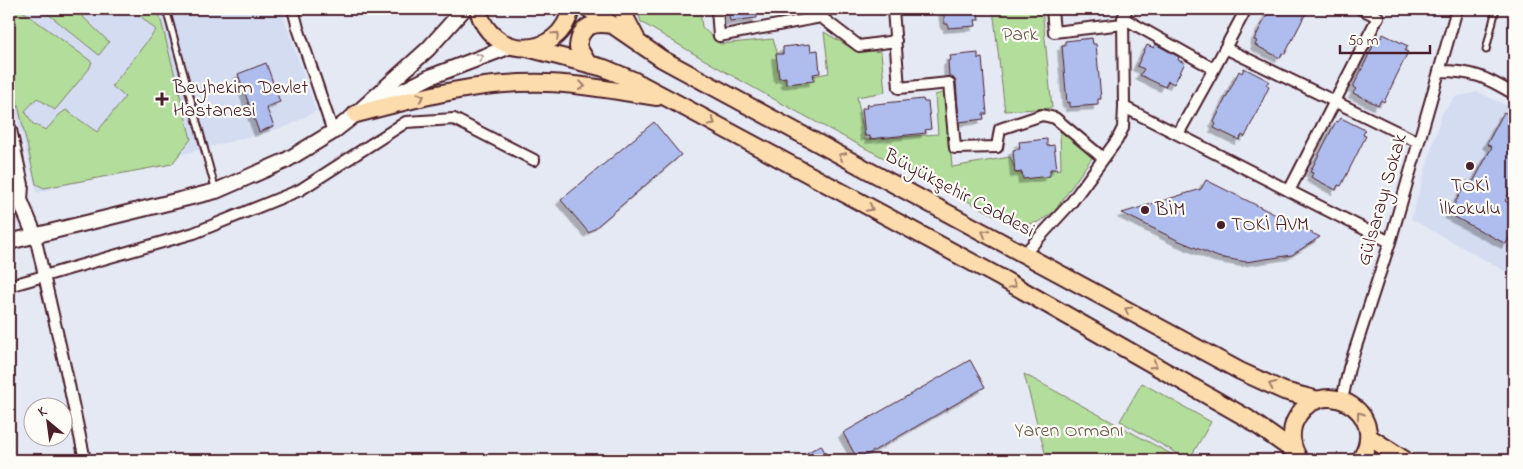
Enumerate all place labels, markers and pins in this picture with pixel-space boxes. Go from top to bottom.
place label: Beyhekim Devlet Hastanesi [172,74,309,126]
marker: Beyhekim Devlet Hastanesi [155,92,169,106]
marker: TOKİ İlkokulu [1464,160,1476,172]
place label: TOKİ İlkokulu [1439,172,1501,224]
place label: BİM [1154,196,1185,225]
marker: BİM [1139,204,1151,216]
place label: TOKİ AVM [1231,211,1309,240]
marker: TOKİ AVM [1215,219,1227,231]

